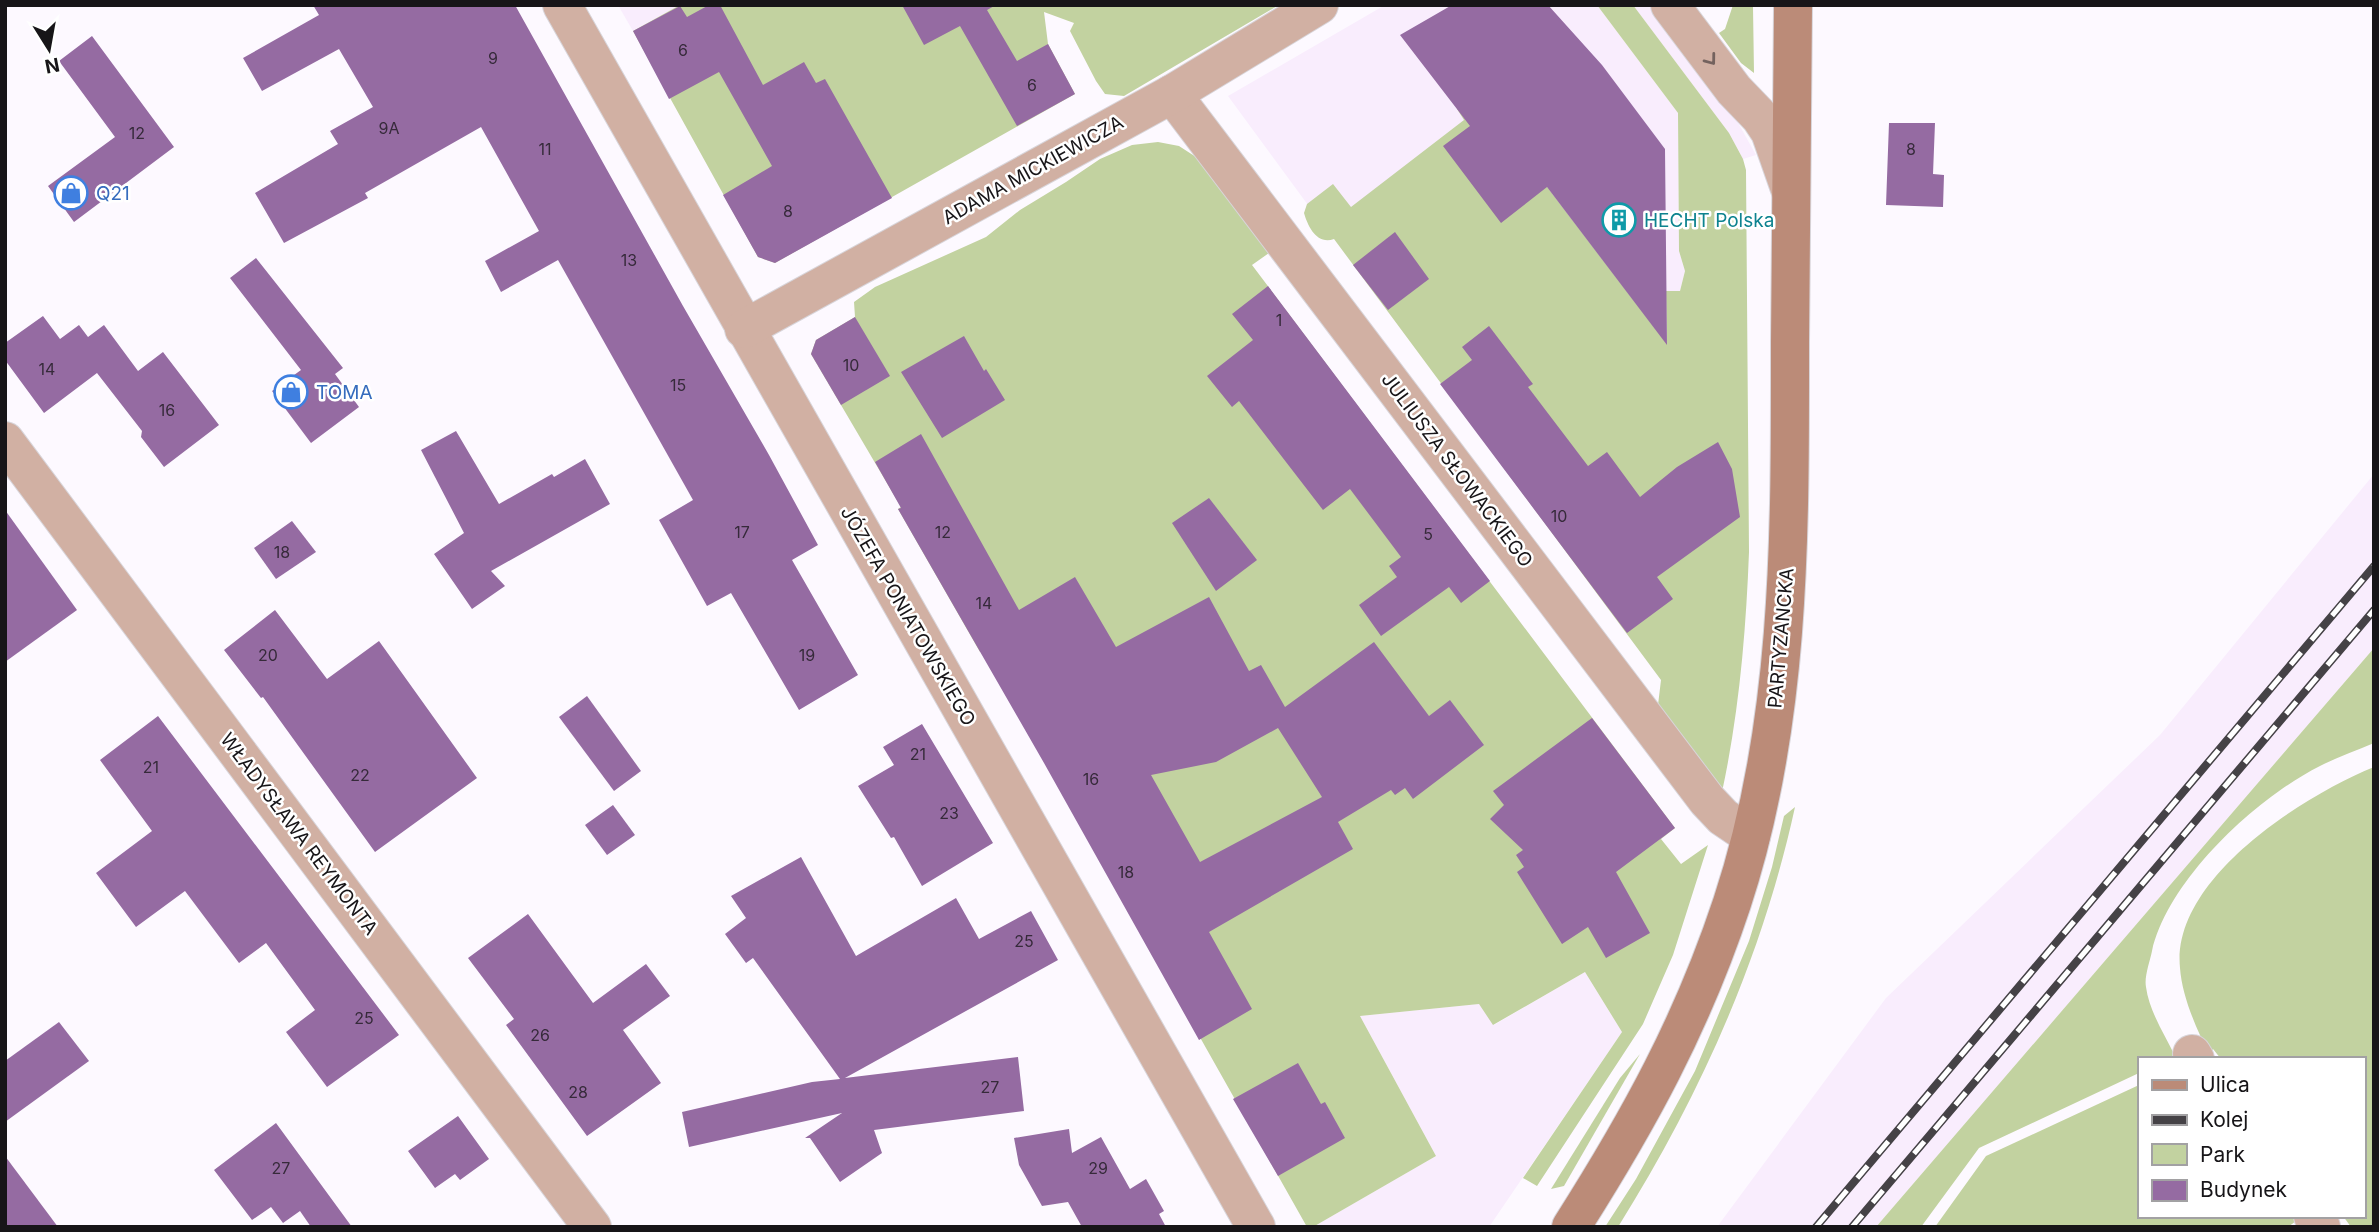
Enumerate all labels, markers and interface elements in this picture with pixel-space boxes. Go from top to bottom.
north arrow [14,14,84,84]
house number: 6 [678,40,688,60]
house number: 9 [488,48,498,68]
one-way arrow [1703,52,1716,64]
text: N [43,53,61,78]
house number: 6 [1027,75,1037,95]
street label: ADAMA MICKIEWICZA [939,111,1127,229]
house number: 9A [379,118,399,138]
house number: 12 [129,123,145,143]
house number: 11 [538,139,552,159]
house number: 8 [1906,139,1916,159]
shop icon: Q21 [52,174,90,212]
place label: Q21 [96,182,130,205]
house number: 8 [783,201,793,221]
building icon: HECHT Polska [1600,201,1638,239]
place label: HECHT Polska [1644,209,1774,232]
house number: 13 [621,250,637,270]
house number: 1 [1276,310,1282,330]
house number: 10 [843,355,859,375]
house number: 14 [39,359,55,379]
street label: JULIUSZA SŁOWACKIEGO [1376,368,1538,572]
shop icon: TOMA [272,373,310,411]
house number: 15 [670,375,686,395]
place label: TOMA [316,381,373,404]
house number: 16 [159,400,175,420]
street label: JÓZEFA PONIATOWSKIEGO [836,502,980,730]
house number: 10 [1551,506,1567,526]
house number: 17 [734,522,750,542]
house number: 12 [935,522,951,542]
house number: 5 [1423,524,1433,544]
house number: 18 [274,542,290,562]
street label: PARTYZANCKA [1763,567,1799,709]
house number: 14 [976,593,992,613]
house number: 20 [258,645,278,665]
house number: 19 [799,645,815,665]
street label: WŁADYSŁAWA REYMONTA [215,728,383,940]
house number: 21 [910,744,926,764]
house number: 21 [143,757,159,777]
house number: 22 [350,765,370,785]
house number: 16 [1083,769,1099,789]
house number: 23 [939,803,959,823]
house number: 18 [1118,862,1134,882]
house number: 25 [1014,931,1034,951]
house number: 25 [354,1008,374,1028]
house number: 26 [530,1025,550,1045]
legend [2138,1057,2365,1218]
text: Ulica [2200,1072,2250,1097]
house number: 27 [981,1077,999,1097]
house number: 28 [568,1082,588,1102]
text: Kolej [2200,1107,2248,1132]
text: Park [2200,1142,2245,1167]
house number: 27 [272,1158,290,1178]
house number: 29 [1088,1158,1108,1178]
text: Budynek [2200,1177,2288,1202]

